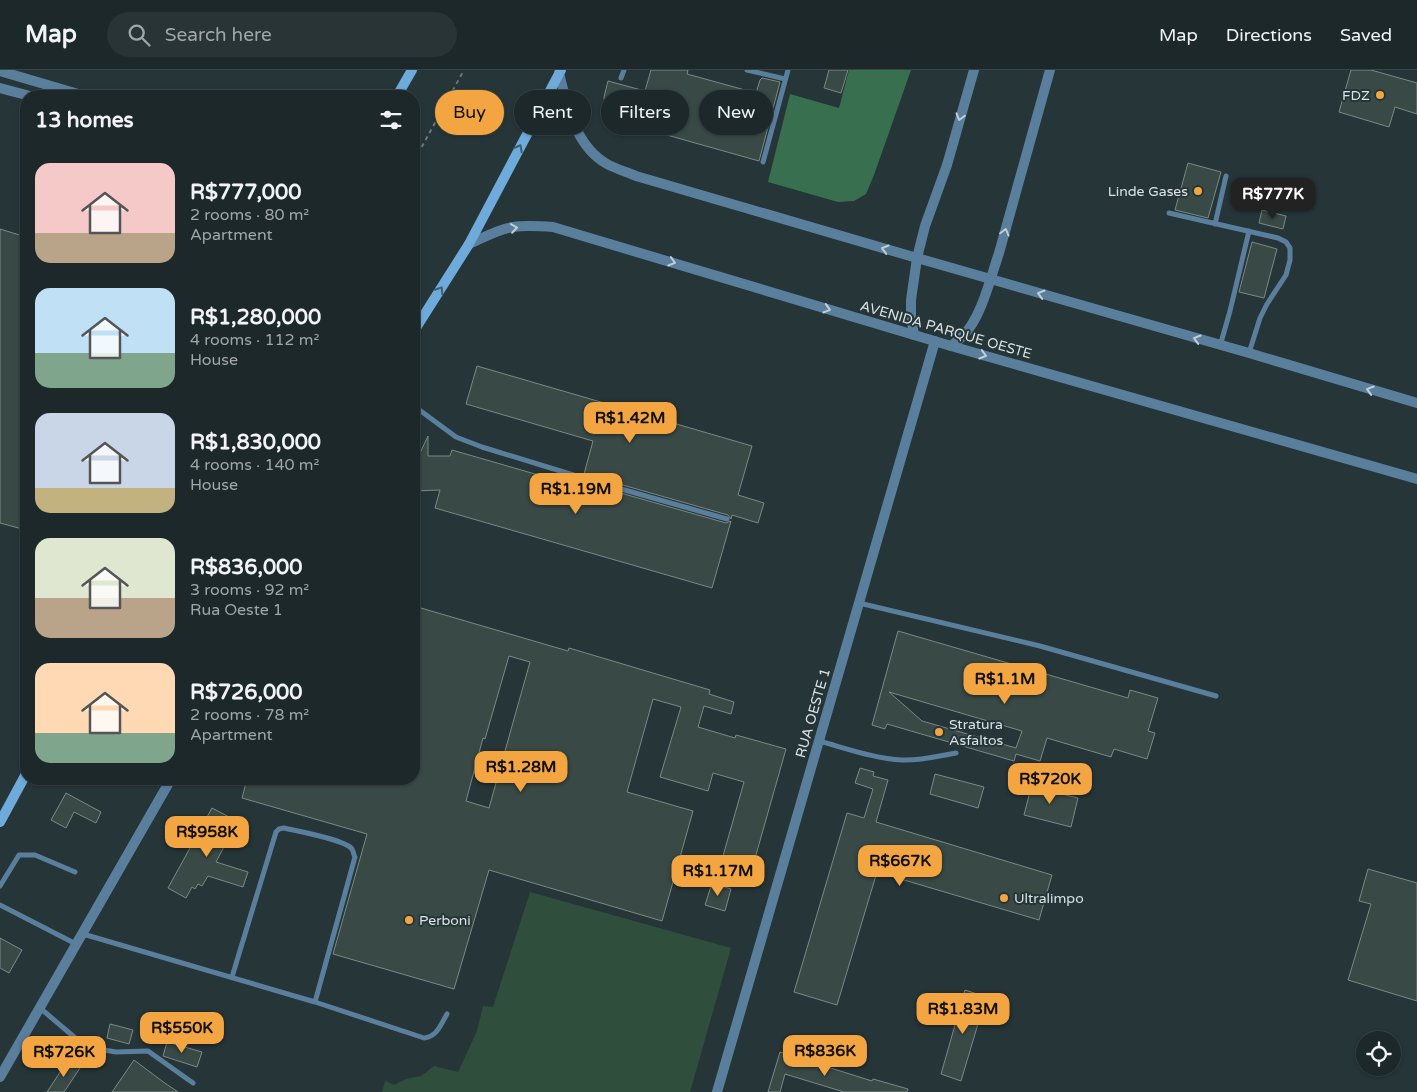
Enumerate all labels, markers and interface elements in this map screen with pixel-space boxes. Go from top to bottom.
search box [107,12,457,57]
text: Map [25,20,77,49]
icon: search [125,21,153,49]
text: Search here [165,24,272,46]
text: Map [1159,24,1198,46]
text: Directions [1226,24,1312,46]
text: Saved [1340,24,1392,46]
place label: FDZ [1342,87,1370,104]
marker: FDZ [1374,89,1386,101]
chip: Buy [435,90,504,135]
chip: Rent [514,90,591,135]
chip: Filters [601,90,689,135]
chip: New [699,90,773,135]
icon: filters [377,106,405,134]
text: 13 homes [35,108,134,133]
one-way arrow [956,112,966,120]
one-way arrow [513,144,523,153]
pin: R$777K [1232,178,1314,220]
text: R$777,000 [190,180,301,205]
icon: home [75,183,135,243]
place label: Linde Gases [1108,183,1188,200]
text: R$777K [1242,184,1304,204]
marker: Linde Gases [1192,185,1204,197]
text: 2 rooms · 80 m² [190,205,309,225]
one-way arrow [511,223,519,234]
text: Apartment [190,225,273,245]
one-way arrow [999,228,1010,237]
one-way arrow [882,244,890,254]
one-way arrow [667,257,675,267]
one-way arrow [433,286,443,295]
one-way arrow [1038,289,1046,299]
street label: AVENIDA PARQUE OESTE [858,297,1034,363]
one-way arrow [823,303,831,313]
text: R$1,280,000 [190,305,321,330]
icon: home [75,308,135,368]
text: 4 rooms · 112 m² [190,330,319,350]
one-way arrow [1194,335,1202,345]
text: House [190,350,238,370]
one-way arrow [978,350,987,360]
one-way arrow [1367,385,1375,395]
pin: R$1.42M [584,402,676,444]
text: R$1.42M [595,408,665,428]
text: R$1,830,000 [190,430,321,455]
icon: home [75,433,135,493]
text: 4 rooms · 140 m² [190,455,319,475]
pin: R$1.19M [530,472,622,515]
text: House [190,475,238,495]
text: R$1.19M [540,479,612,499]
text: R$836,000 [190,555,302,580]
icon: home [75,558,135,618]
text: 3 rooms · 92 m² [190,580,309,600]
text: Rua Oeste 1 [190,600,283,620]
pin: R$1.1M [964,662,1046,705]
street label: RUA OESTE 1 [792,666,834,760]
text: R$1.1M [975,669,1035,689]
text: R$726,000 [190,680,302,705]
icon: home [75,683,135,743]
text: 2 rooms · 78 m² [190,705,309,725]
place label: Stratura Asfaltos [949,716,1003,749]
text: Apartment [190,725,273,745]
marker: Stratura Asfaltos [933,726,945,738]
pin: R$1.28M [475,750,567,793]
text: R$1.28M [485,757,557,777]
pin: R$720K [1009,762,1091,805]
text: R$720K [1019,769,1081,789]
pin: R$958K [166,816,248,858]
text: R$958K [176,822,238,842]
pin: R$667K [859,844,941,887]
text: R$667K [869,851,931,871]
pin: R$1.17M [672,854,764,897]
text: R$1.17M [682,861,754,881]
place label: Ultralimpo [1014,890,1084,907]
marker: Ultralimpo [998,892,1010,904]
place label: Perboni [419,912,471,929]
marker: Perboni [403,914,415,926]
pin: R$1.83M [917,992,1009,1035]
text: R$1.83M [928,999,998,1019]
pin: R$550K [141,1012,223,1054]
text: R$550K [151,1018,213,1038]
map controls [1356,1031,1401,1076]
button: locate [1356,1031,1401,1076]
pin: R$836K [784,1034,866,1077]
pin: R$726K [23,1036,105,1078]
text: R$836K [794,1041,856,1061]
text: R$726K [33,1042,95,1062]

